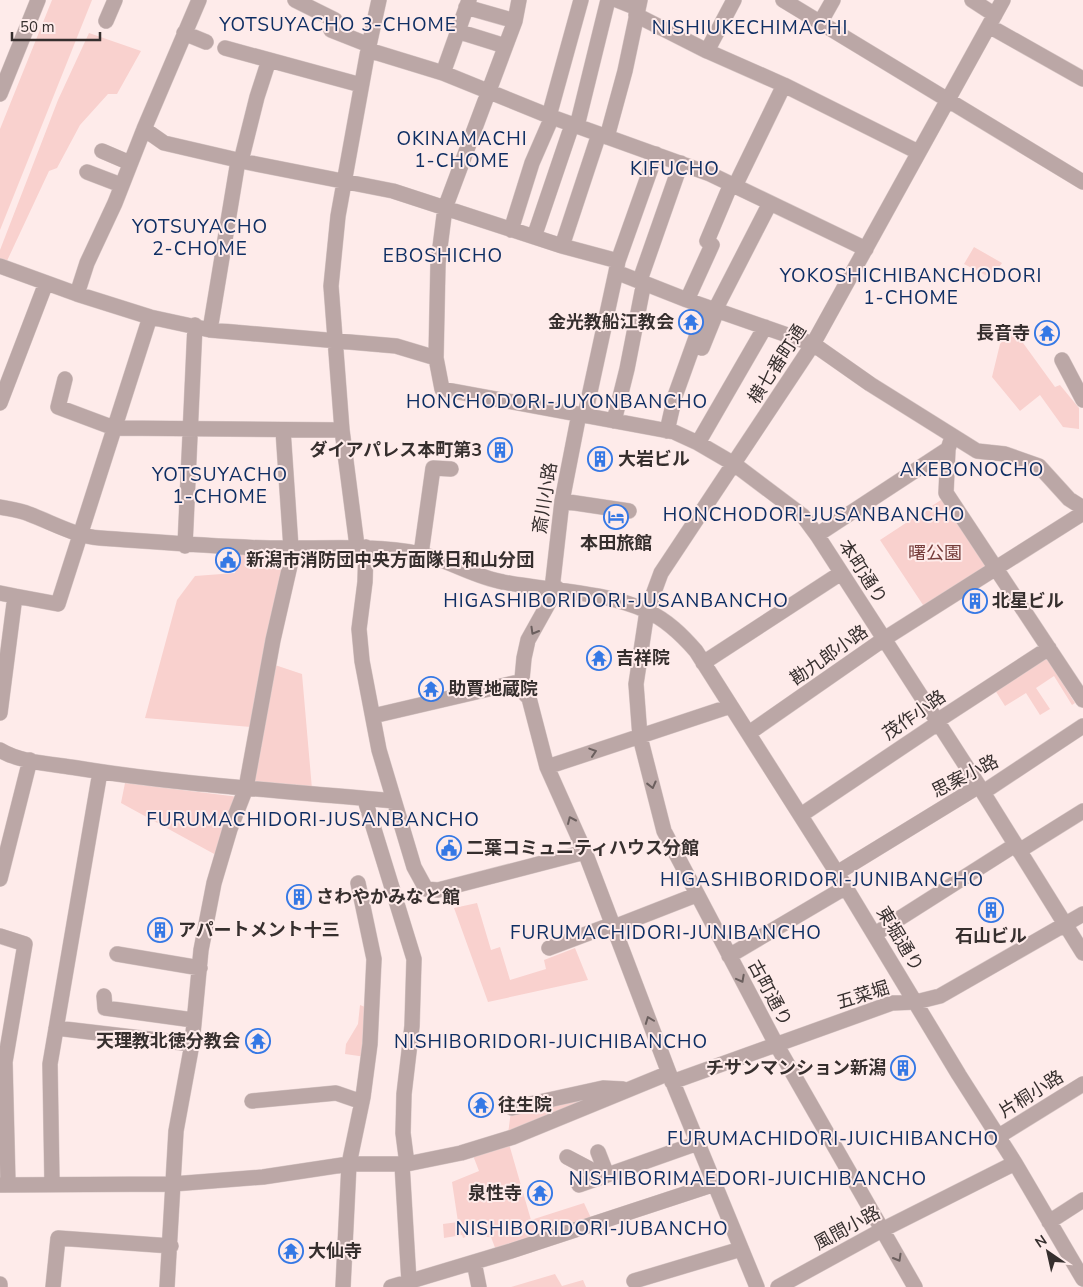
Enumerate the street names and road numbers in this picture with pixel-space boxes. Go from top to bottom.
street label: 横七番町通 [742,320,812,408]
street label: 斎川小路 [528,461,562,535]
street label: 本町通り [833,535,893,609]
street label: 勘九郎小路 [785,619,873,691]
street label: 茂作小路 [878,685,950,745]
street label: 思案小路 [927,749,1003,803]
street label: 東堀通り [871,902,929,976]
street label: 古町通り [743,956,797,1030]
street label: 五菜堀 [834,976,892,1014]
street label: 片桐小路 [994,1065,1068,1123]
street label: 風間小路 [810,1201,884,1255]

